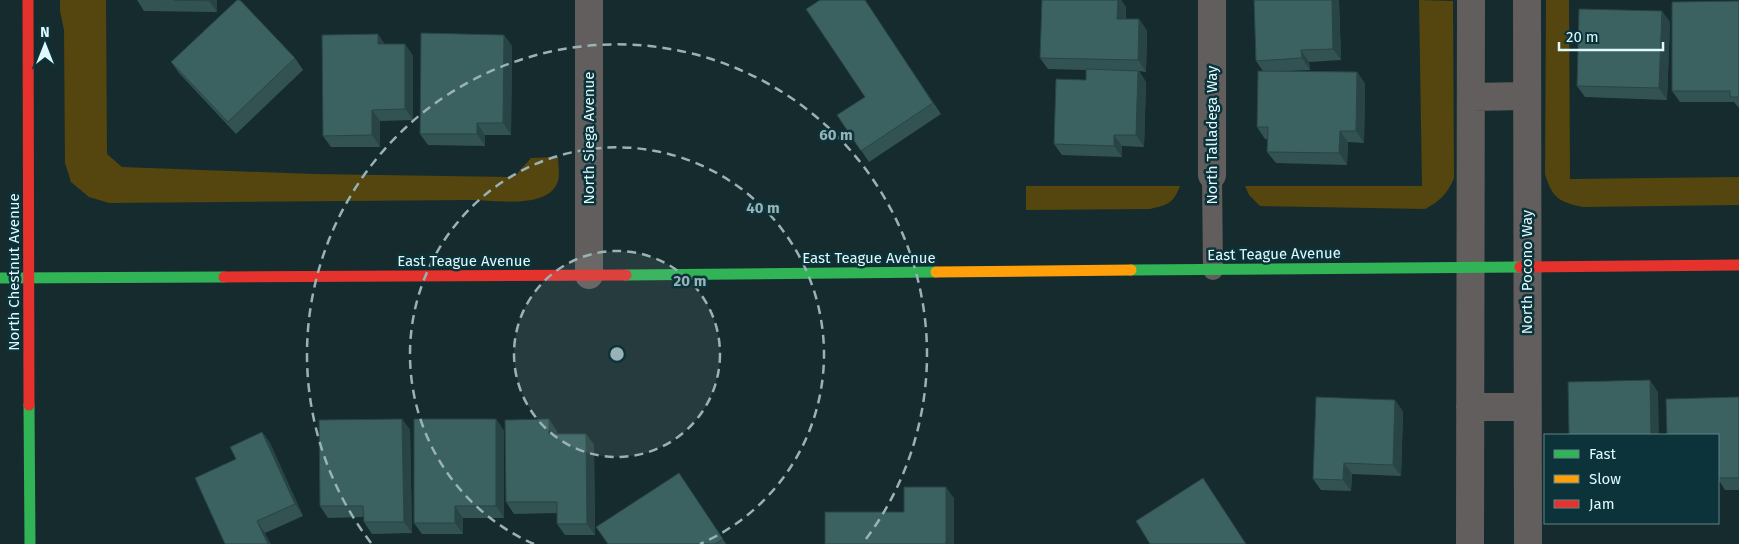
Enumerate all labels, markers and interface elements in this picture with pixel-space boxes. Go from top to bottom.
north arrow [20,20,70,70]
scale bar [1559,20,1663,52]
text: N [40,24,50,41]
text: 20 m [1566,28,1599,46]
street label: North Talladega Way [1203,65,1221,204]
street label: North Siega Avenue [580,72,598,205]
text: 60 m [819,126,853,144]
street label: North Chestnut Avenue [5,193,23,351]
text: 40 m [746,199,780,217]
street label: North Pocono Way [1518,209,1536,334]
street label: East Teague Avenue [1207,244,1341,264]
street label: East Teague Avenue [802,249,936,267]
street label: East Teague Avenue [397,252,531,270]
text: 20 m [674,272,706,290]
centre of rings [608,345,626,363]
legend [1544,434,1719,524]
text: Fast [1589,445,1616,463]
text: Slow [1589,470,1621,488]
text: Jam [1589,495,1615,513]

